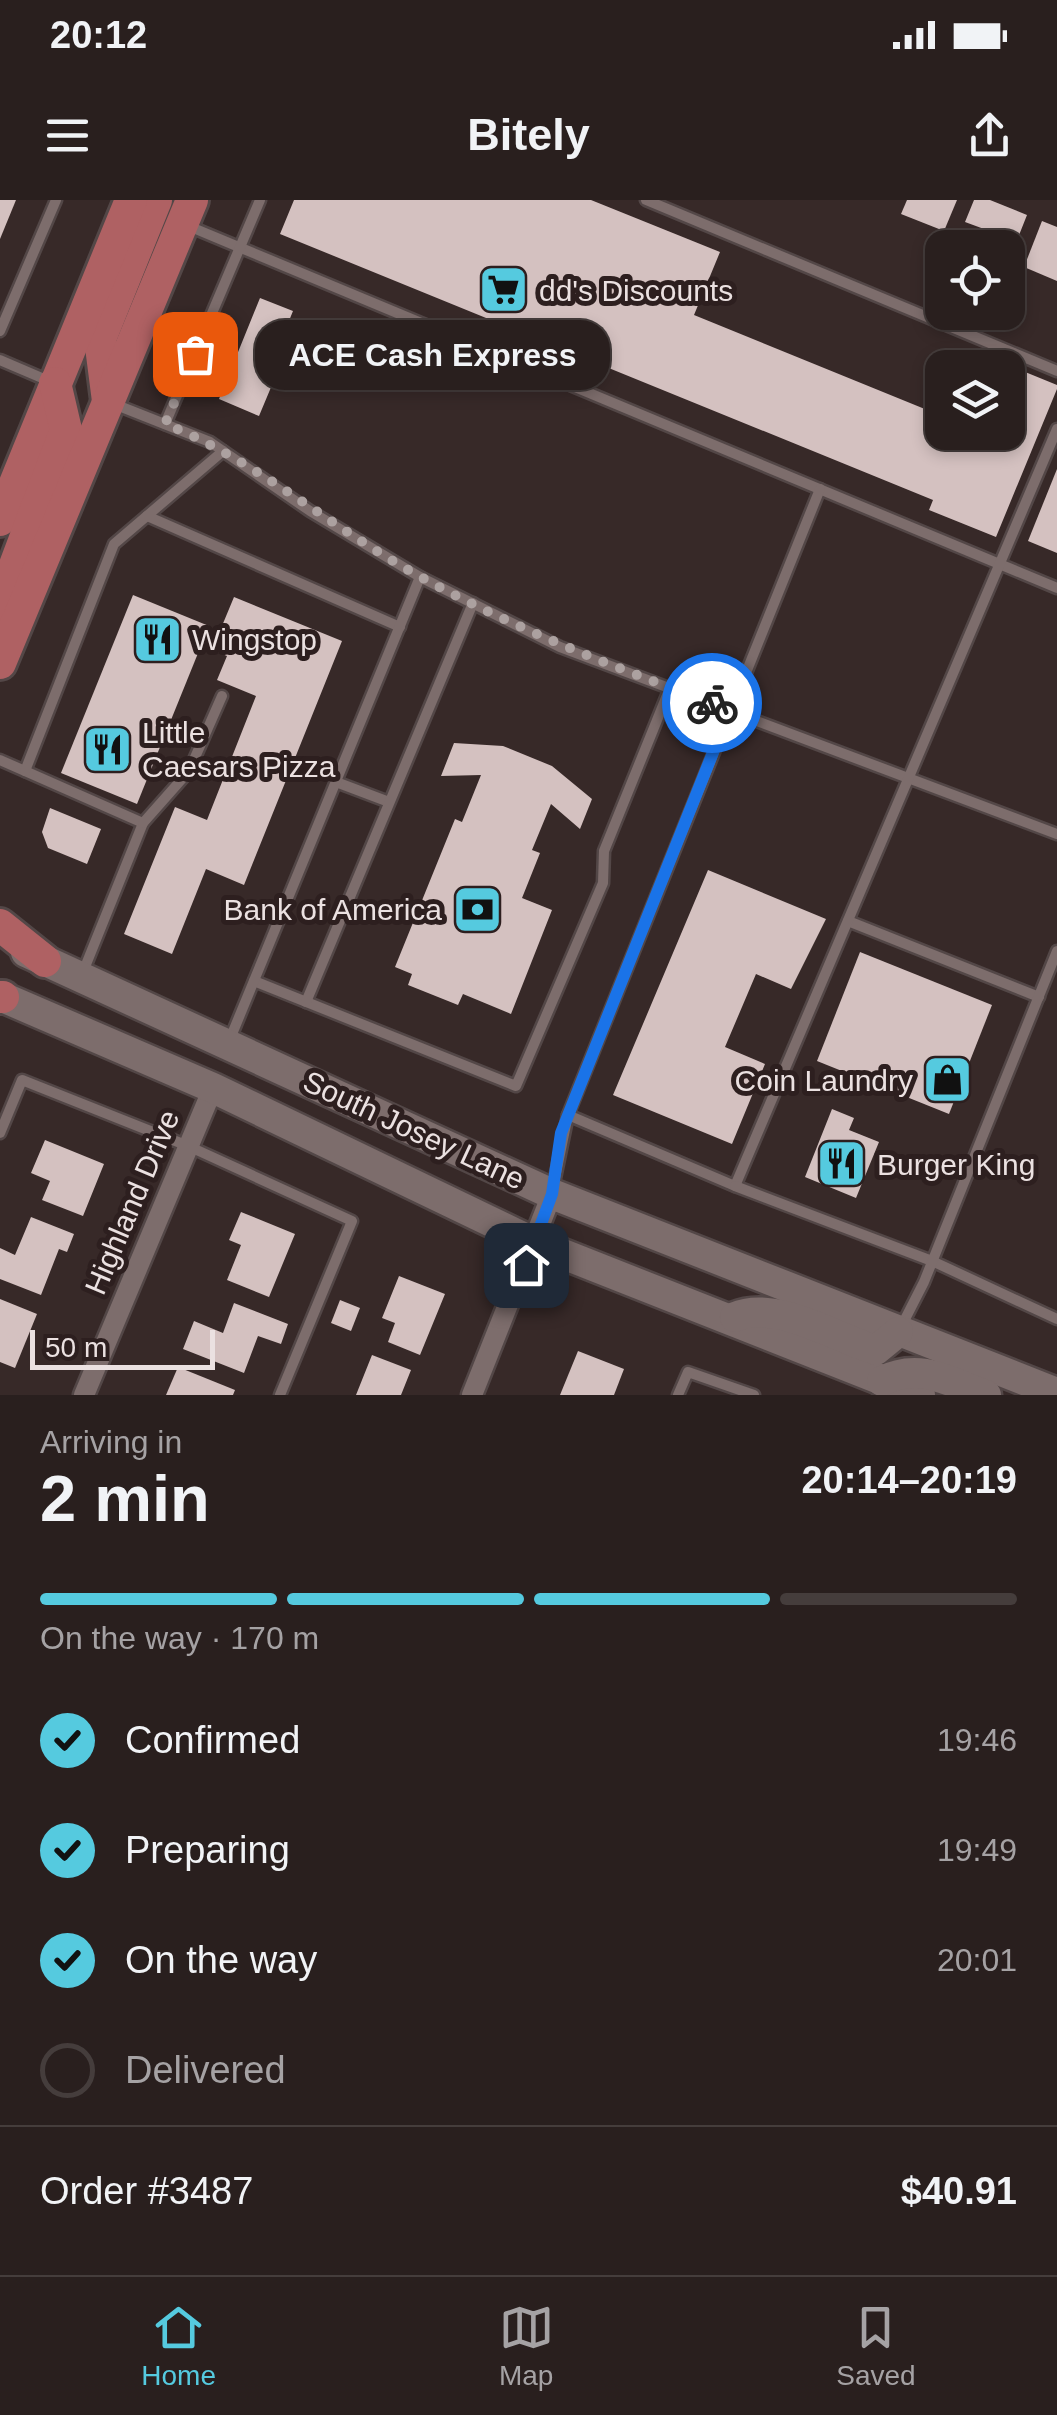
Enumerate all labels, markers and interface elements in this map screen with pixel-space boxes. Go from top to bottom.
text: 20:12 [50,14,147,56]
icon: menu [40,108,95,163]
icon: share [962,108,1017,163]
text: Bitely [467,109,590,160]
map controls [925,230,1025,450]
button: locate [925,230,1025,330]
supermarket icon: dd's Discounts [478,264,530,316]
place label: dd's Discounts [539,274,733,307]
pin [153,312,238,397]
callout: ACE Cash Express [255,319,610,389]
icon: bag [168,327,223,382]
text: ACE Cash Express [288,337,577,373]
button: layers [925,350,1025,450]
restaurant icon: Wingstop [131,613,183,665]
place label: Wingstop [192,623,317,656]
courier [662,653,762,753]
icon: bike [685,676,740,731]
place label: Little Caesars Pizza [142,716,336,783]
restaurant icon: Little Caesars Pizza [81,723,133,775]
bank icon: Bank of America [451,883,503,935]
place label: Bank of America [224,893,442,926]
shop icon: Coin Laundry [922,1054,974,1106]
street label: South Josey Lane [298,1064,530,1196]
place label: Coin Laundry [735,1064,913,1097]
street label: Highland Drive [78,1105,186,1299]
restaurant icon: Burger King [816,1138,868,1190]
place label: Burger King [877,1148,1035,1181]
pin [484,1223,569,1308]
icon: home [499,1238,554,1293]
scale bar [30,1325,215,1370]
text: 50 m [45,1332,107,1363]
text: Arriving in [40,1424,182,1460]
text: 20:14–20:19 [801,1459,1017,1501]
text: 2 min [40,1462,210,1535]
text: On the way · 170 m [40,1620,319,1656]
icon: check [40,1713,95,1768]
text: Confirmed [125,1719,300,1761]
text: 19:46 [937,1722,1017,1758]
icon: check [40,1823,95,1878]
text: Preparing [125,1829,290,1871]
text: 19:49 [937,1832,1017,1868]
icon: check [40,1933,95,1988]
text: On the way [125,1939,317,1981]
text: 20:01 [937,1942,1017,1978]
text: Delivered [125,2049,286,2091]
text: Order #3487 [40,2170,253,2212]
text: $40.91 [901,2170,1017,2212]
tab: Home [141,2300,216,2392]
tab: Map [499,2300,554,2392]
tab: Saved [836,2300,916,2392]

